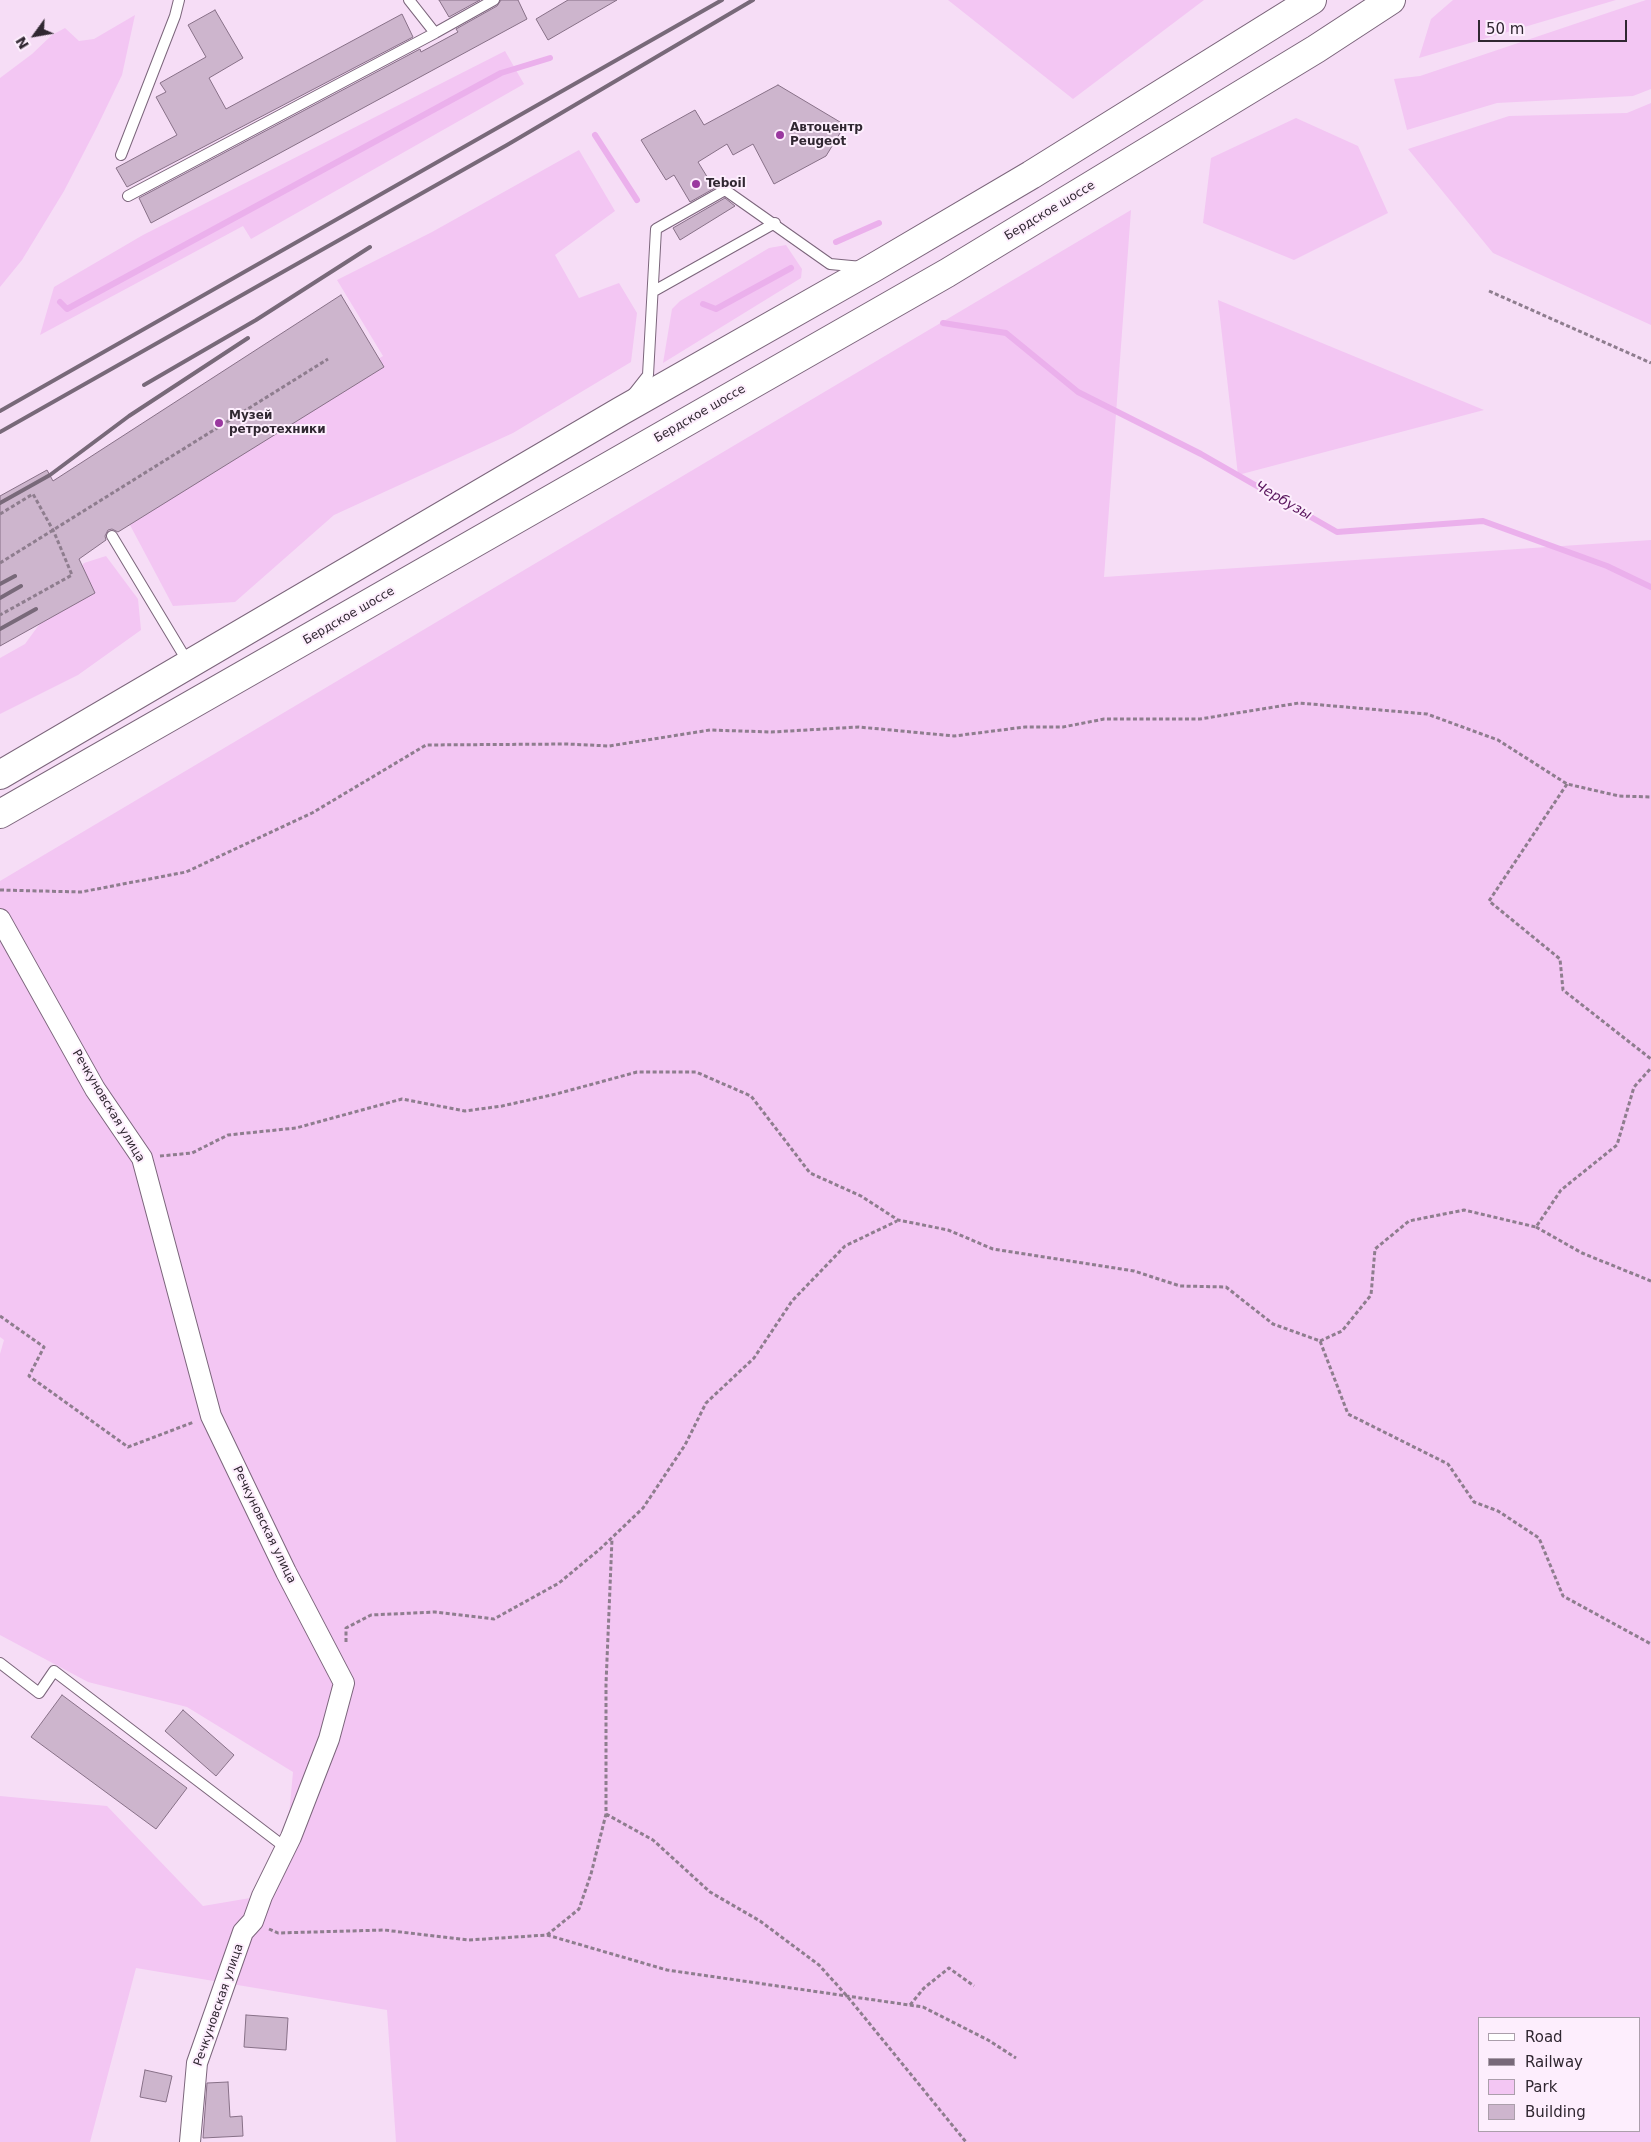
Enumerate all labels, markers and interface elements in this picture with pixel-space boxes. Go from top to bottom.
north arrow [10,10,60,60]
scale bar [1481,10,1630,42]
text: 50 m [1486,20,1524,38]
text: N [12,34,32,52]
place label: Автоцентр Peugeot [790,121,863,149]
marker: Автоцентр Peugeot [774,129,786,141]
place label: Teboil [706,177,746,191]
marker: Teboil [690,178,702,190]
street label: Бердское шоссе [1002,178,1098,244]
street label: Бердское шоссе [652,382,748,446]
place label: Музей ретротехники [229,409,326,437]
marker: Музей ретротехники [213,417,225,429]
water label: Чербузы [1252,478,1314,524]
street label: Бердское шоссе [301,584,397,648]
street label: Речкуновская улица [69,1047,147,1165]
street label: Речкуновская улица [229,1464,299,1586]
street label: Речкуновская улица [191,1942,247,2068]
legend [1478,2017,1641,2132]
text: Road [1525,2028,1563,2046]
text: Railway [1525,2053,1583,2071]
text: Park [1525,2078,1557,2096]
text: Building [1525,2103,1586,2121]

